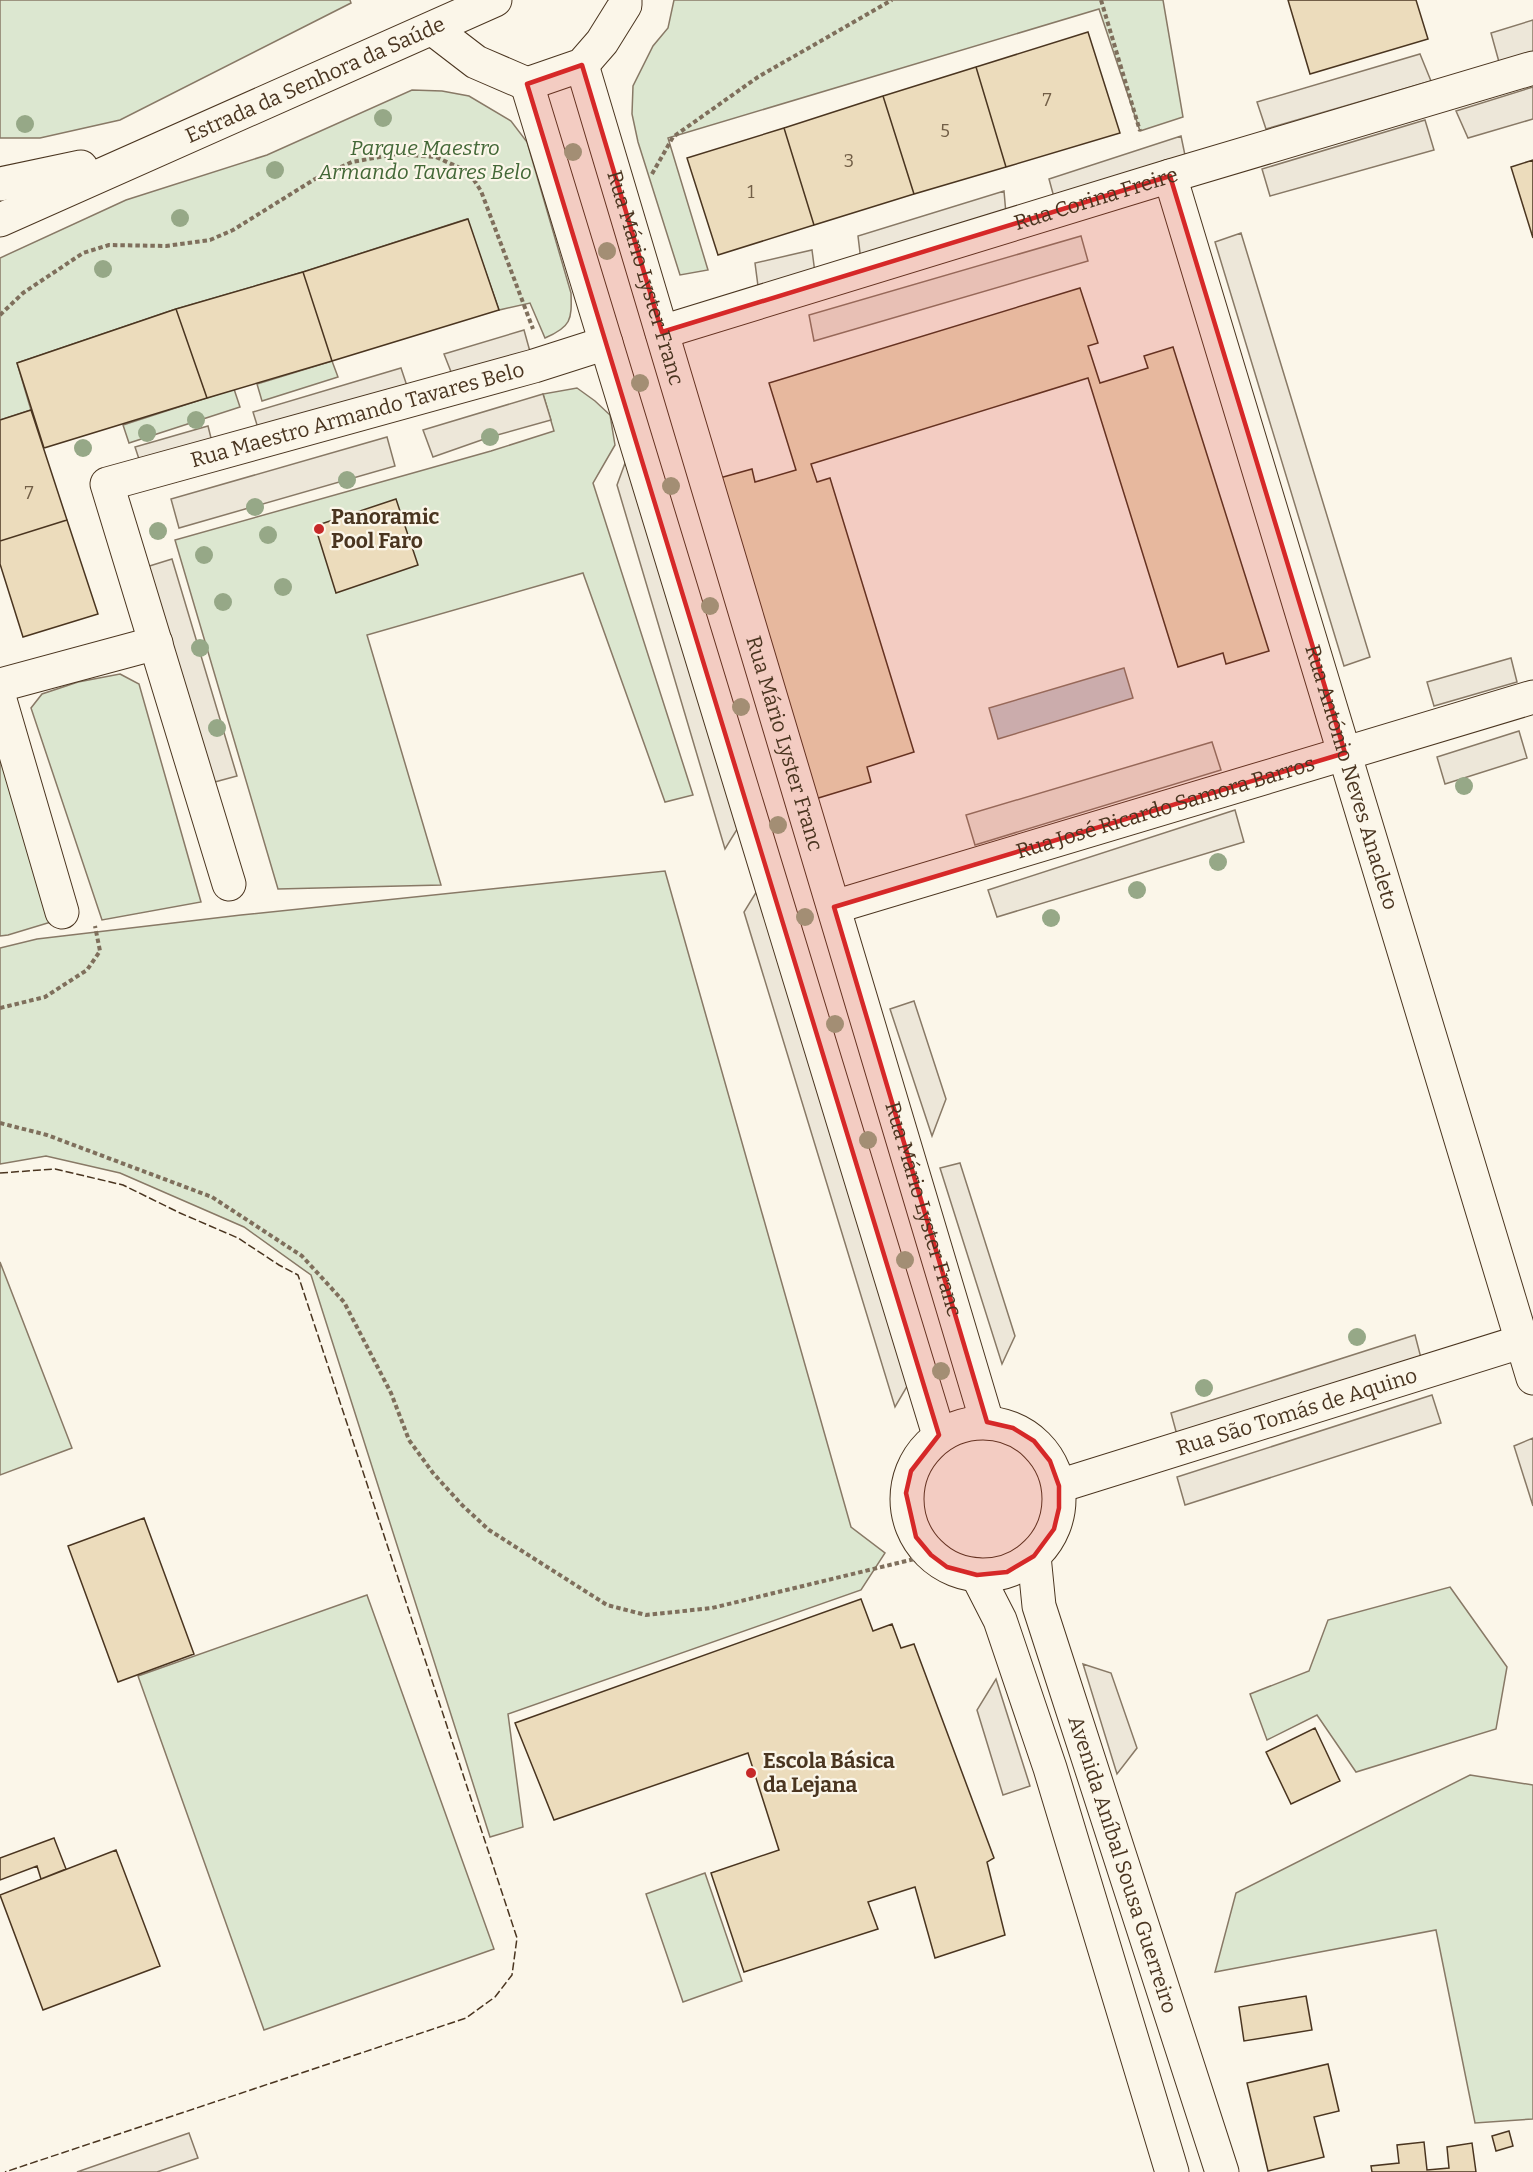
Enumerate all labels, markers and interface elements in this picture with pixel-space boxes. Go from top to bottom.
street label: Estrada da Senhora da Saúde [181,11,449,149]
house number: 7 [1042,89,1052,111]
house number: 5 [940,120,950,142]
park label: Parque Maestro Armando Tavares Belo [317,135,532,185]
house number: 3 [844,150,854,172]
street label: Rua Corina Freire [1011,161,1181,236]
street label: Rua Mário Lyster Franc [601,167,690,388]
house number: 1 [747,181,755,203]
street label: Rua Maestro Armando Tavares Belo [188,356,527,473]
house number: 7 [24,482,34,504]
place label: Panoramic Pool Faro [331,504,440,554]
marker: Panoramic Pool Faro [312,522,326,536]
street label: Rua Mário Lyster Franc [740,633,829,854]
street label: Rua António Neves Anacleto [1299,641,1404,913]
street label: Rua José Ricardo Samora Barros [1013,750,1318,865]
street label: Rua Mário Lyster Franc [879,1099,968,1320]
street label: Rua São Tomás de Aquino [1173,1362,1420,1462]
street label: Avenida Aníbal Sousa Guerreiro [1062,1713,1183,2017]
place label: Escola Básica da Lejana [763,1748,895,1798]
marker: Escola Básica da Lejana [744,1766,758,1780]

